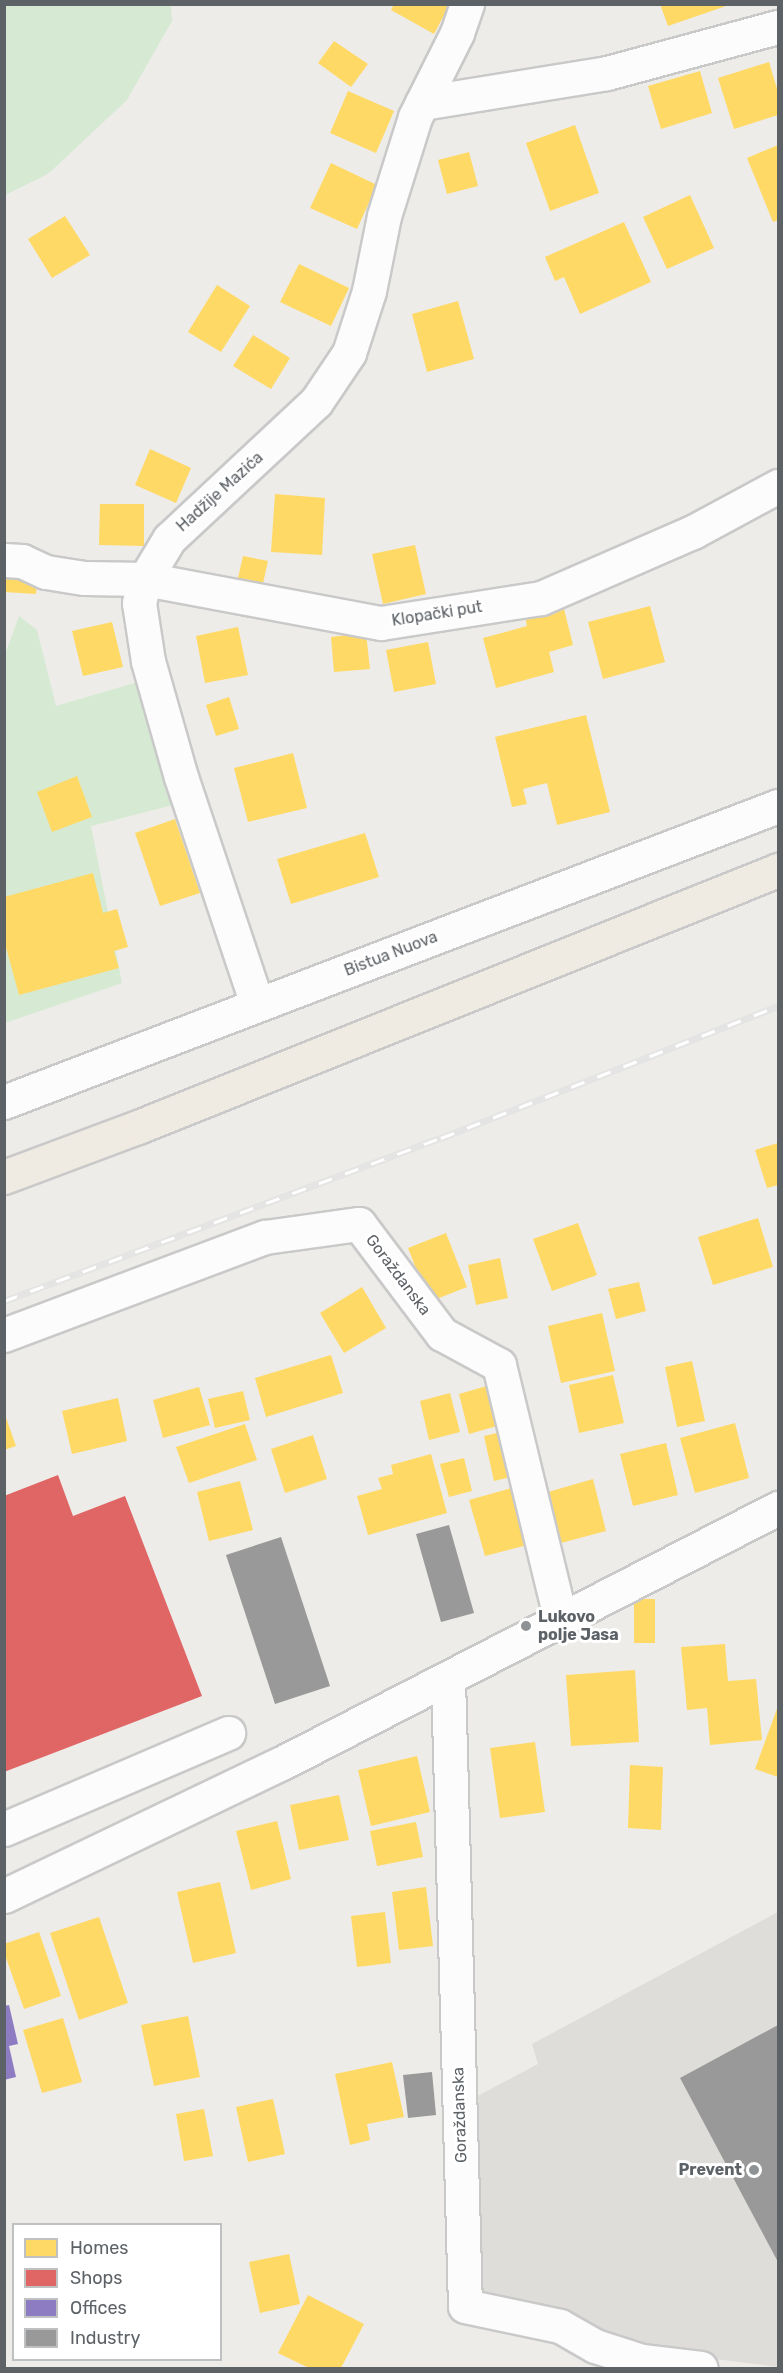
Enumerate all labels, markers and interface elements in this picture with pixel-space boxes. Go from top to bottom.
street label: Hadžije Mazića [173,448,267,536]
street label: Klopački put [390,597,484,631]
street label: Bistua Nuova [342,927,440,981]
street label: Goraždanska [361,1231,435,1319]
place label: Lukovo polje Jasa [538,1607,619,1645]
marker: Lukovo polje Jasa [519,1619,533,1633]
street label: Goraždanska [449,2067,471,2163]
place label: Prevent [678,2160,742,2180]
marker: Prevent [747,2163,761,2177]
legend [12,2223,222,2361]
text: Homes [70,2237,128,2259]
text: Shops [70,2267,122,2289]
text: Offices [70,2297,127,2319]
text: Industry [70,2327,140,2349]

